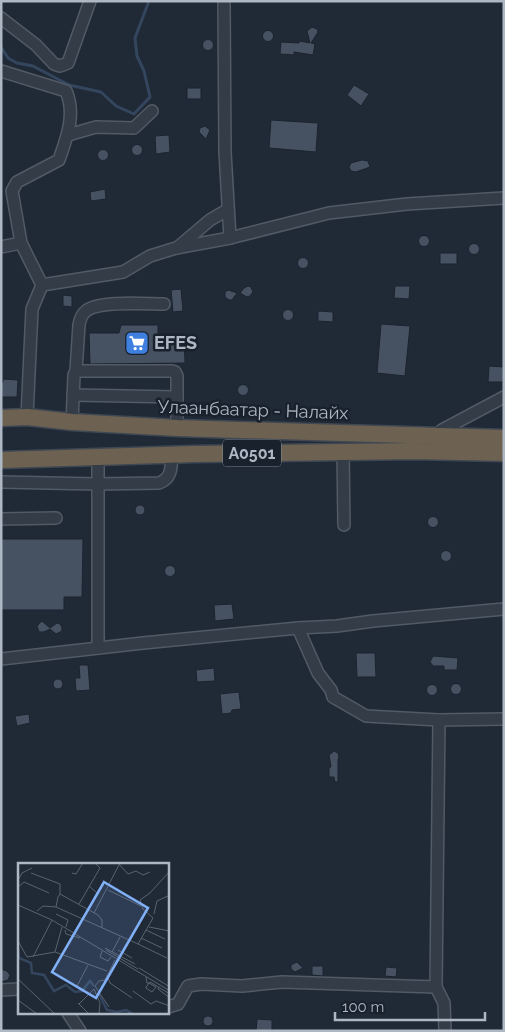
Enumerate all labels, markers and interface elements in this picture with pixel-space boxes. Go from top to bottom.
supermarket icon: EFES [124,330,150,356]
place label: EFES [154,332,197,353]
street label: Улаанбаатар - Налайх [157,396,349,423]
road number: A0501 [223,439,281,466]
inset map [18,863,169,1014]
scale bar [335,990,485,1022]
text: 100 m [342,998,384,1016]

